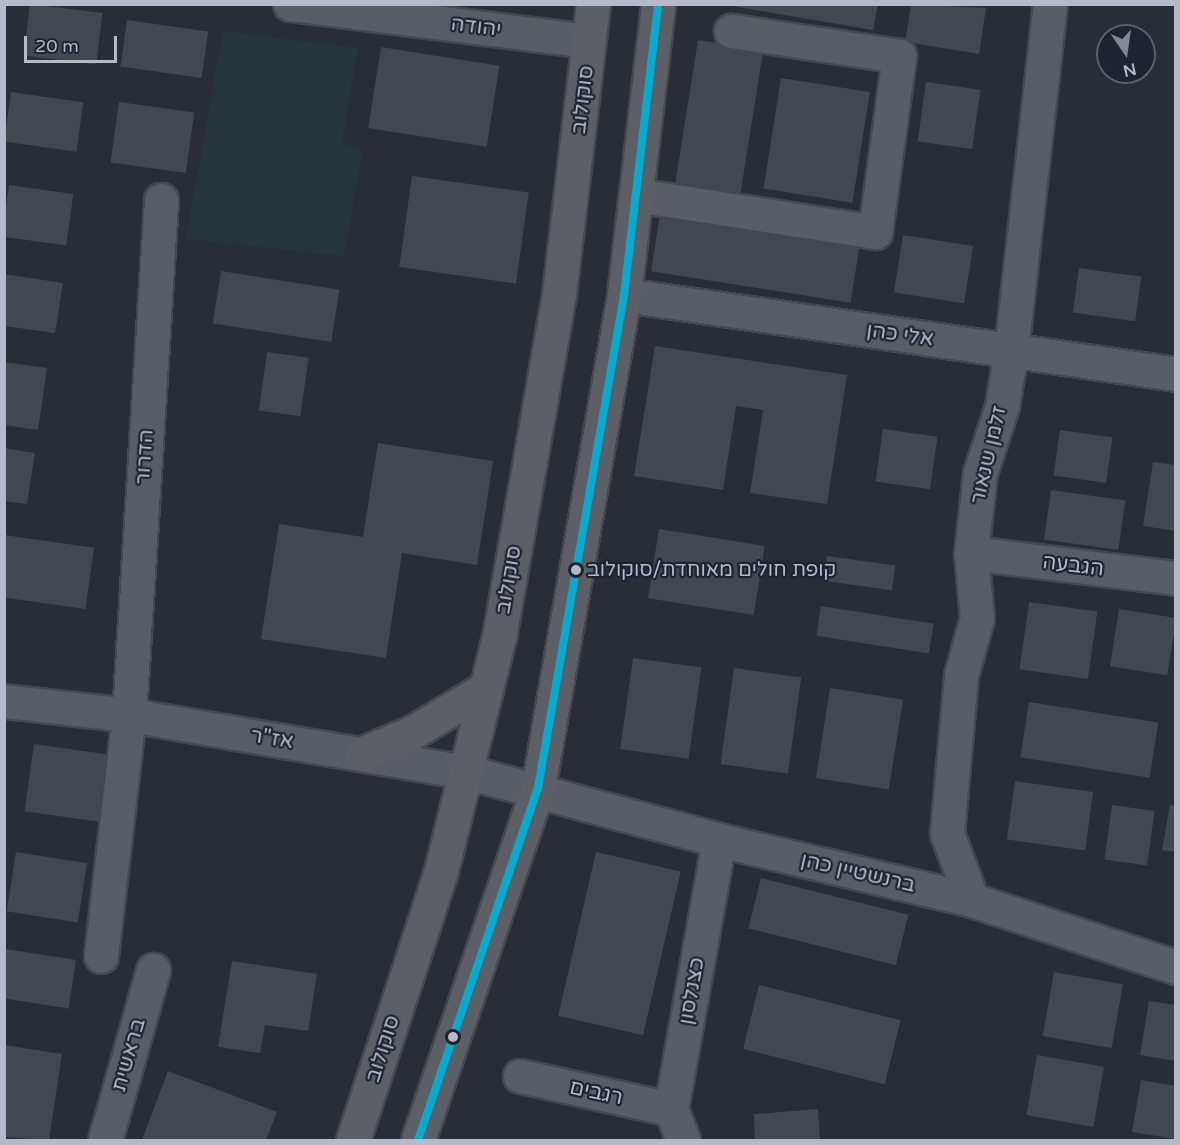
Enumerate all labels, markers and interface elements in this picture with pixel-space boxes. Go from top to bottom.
street label: יהודה [449,11,503,43]
scale bar [27,24,120,62]
north arrow [1096,24,1156,84]
text: 20 m [35,35,79,57]
text: N [1121,58,1138,81]
street label: סוקולוב [566,64,600,136]
street label: אלי כהן [865,318,935,352]
street label: זלמן שנאור [965,403,1013,507]
street label: הדרור [130,428,160,486]
street label: סוקולוב [491,544,527,616]
street label: הגבעה [1041,550,1105,582]
place label: קופת חולים מאוחדת/סוקולוב [587,558,836,582]
marker: קופת חולים מאוחדת/סוקולוב [570,564,582,576]
street label: אז"ר [249,723,295,755]
street label: ברנשטיין כהן [798,848,918,898]
street label: כצנלסון [674,955,710,1027]
street label: סוקולוב [360,1012,406,1086]
street label: בראשית [107,1015,151,1095]
unlabelled marker [447,1031,459,1043]
street label: רגבים [567,1075,625,1111]

